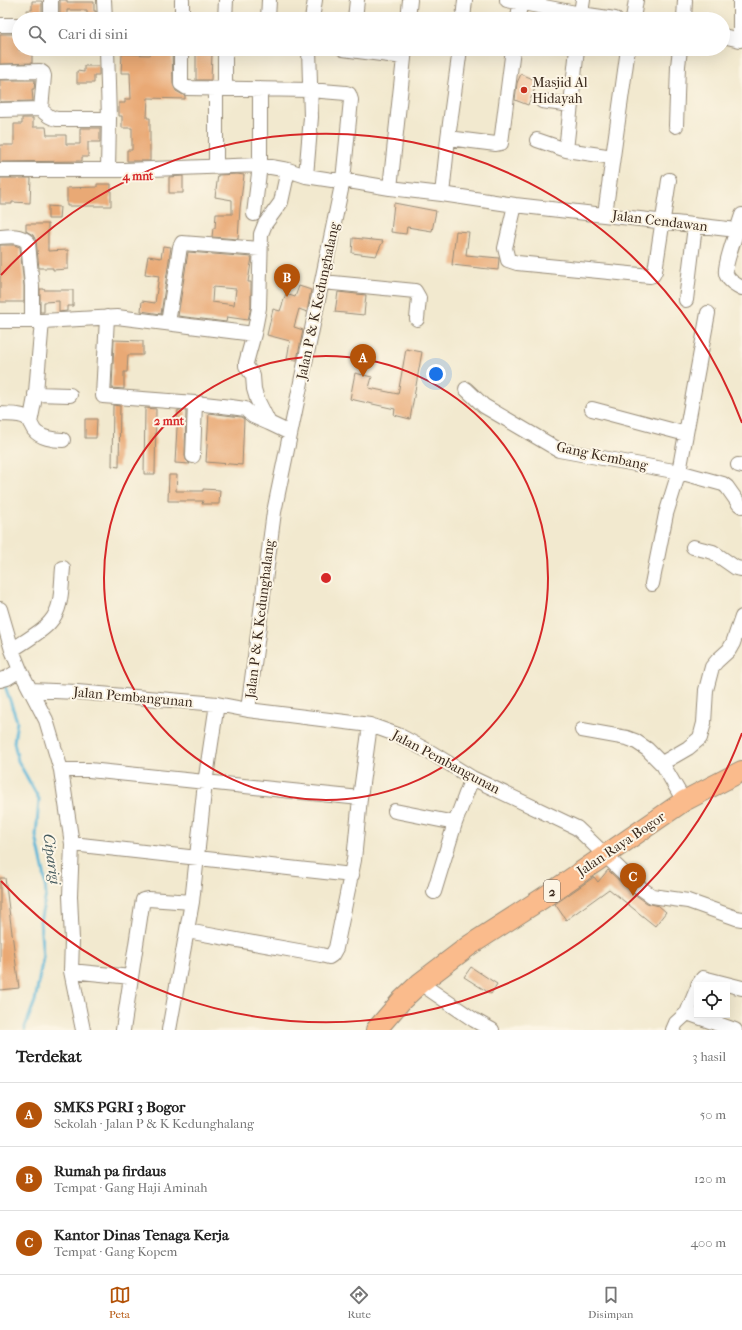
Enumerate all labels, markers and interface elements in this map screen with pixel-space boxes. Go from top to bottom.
search box [12,12,730,56]
icon: search [26,23,48,45]
text: Cari di sini [58,25,128,43]
place label: Masjid Al Hidayah [532,74,588,107]
marker: Masjid Al Hidayah [519,85,529,95]
text: 4 mnt [122,169,154,184]
street label: Jalan Cendawan [610,207,709,235]
street label: Jalan P & K Kedunghalang [293,220,343,382]
pin: B [274,264,300,297]
pin: A [350,344,376,377]
your location [426,364,446,384]
text: 2 mnt [154,414,185,428]
street label: Gang Kembang [555,438,650,474]
street label: Jalan P & K Kedunghalang [242,538,278,701]
centre of rings [319,571,333,585]
street label: Jalan Pembangunan [72,683,193,711]
street label: Jalan Pembangunan [388,726,503,798]
street label: Jalan Raya Bogor [573,808,668,880]
water label: Ciparigi [40,832,65,887]
pin: C [620,863,646,896]
road number: 2 [544,880,560,902]
map controls [694,982,730,1018]
button: locate [694,982,730,1018]
text: Terdekat [16,1046,82,1066]
text: 3 hasil [692,1049,726,1064]
text: SMKS PGRI 3 Bogor [54,1098,185,1116]
text: A [25,1107,33,1122]
text: 50 m [700,1107,726,1122]
text: Sekolah · Jalan P & K Kedunghalang [54,1116,254,1131]
text: Rumah pa firdaus [54,1162,166,1180]
text: B [25,1171,33,1186]
text: 120 m [694,1171,726,1186]
text: Tempat · Gang Haji Aminah [54,1180,208,1195]
text: Kantor Dinas Tenaga Kerja [54,1226,229,1244]
text: C [25,1235,33,1250]
text: 400 m [690,1235,726,1250]
text: Tempat · Gang Kopem [54,1244,177,1259]
tab: Peta [109,1284,131,1321]
tab: Rute [348,1284,371,1321]
tab: Disimpan [588,1284,633,1321]

